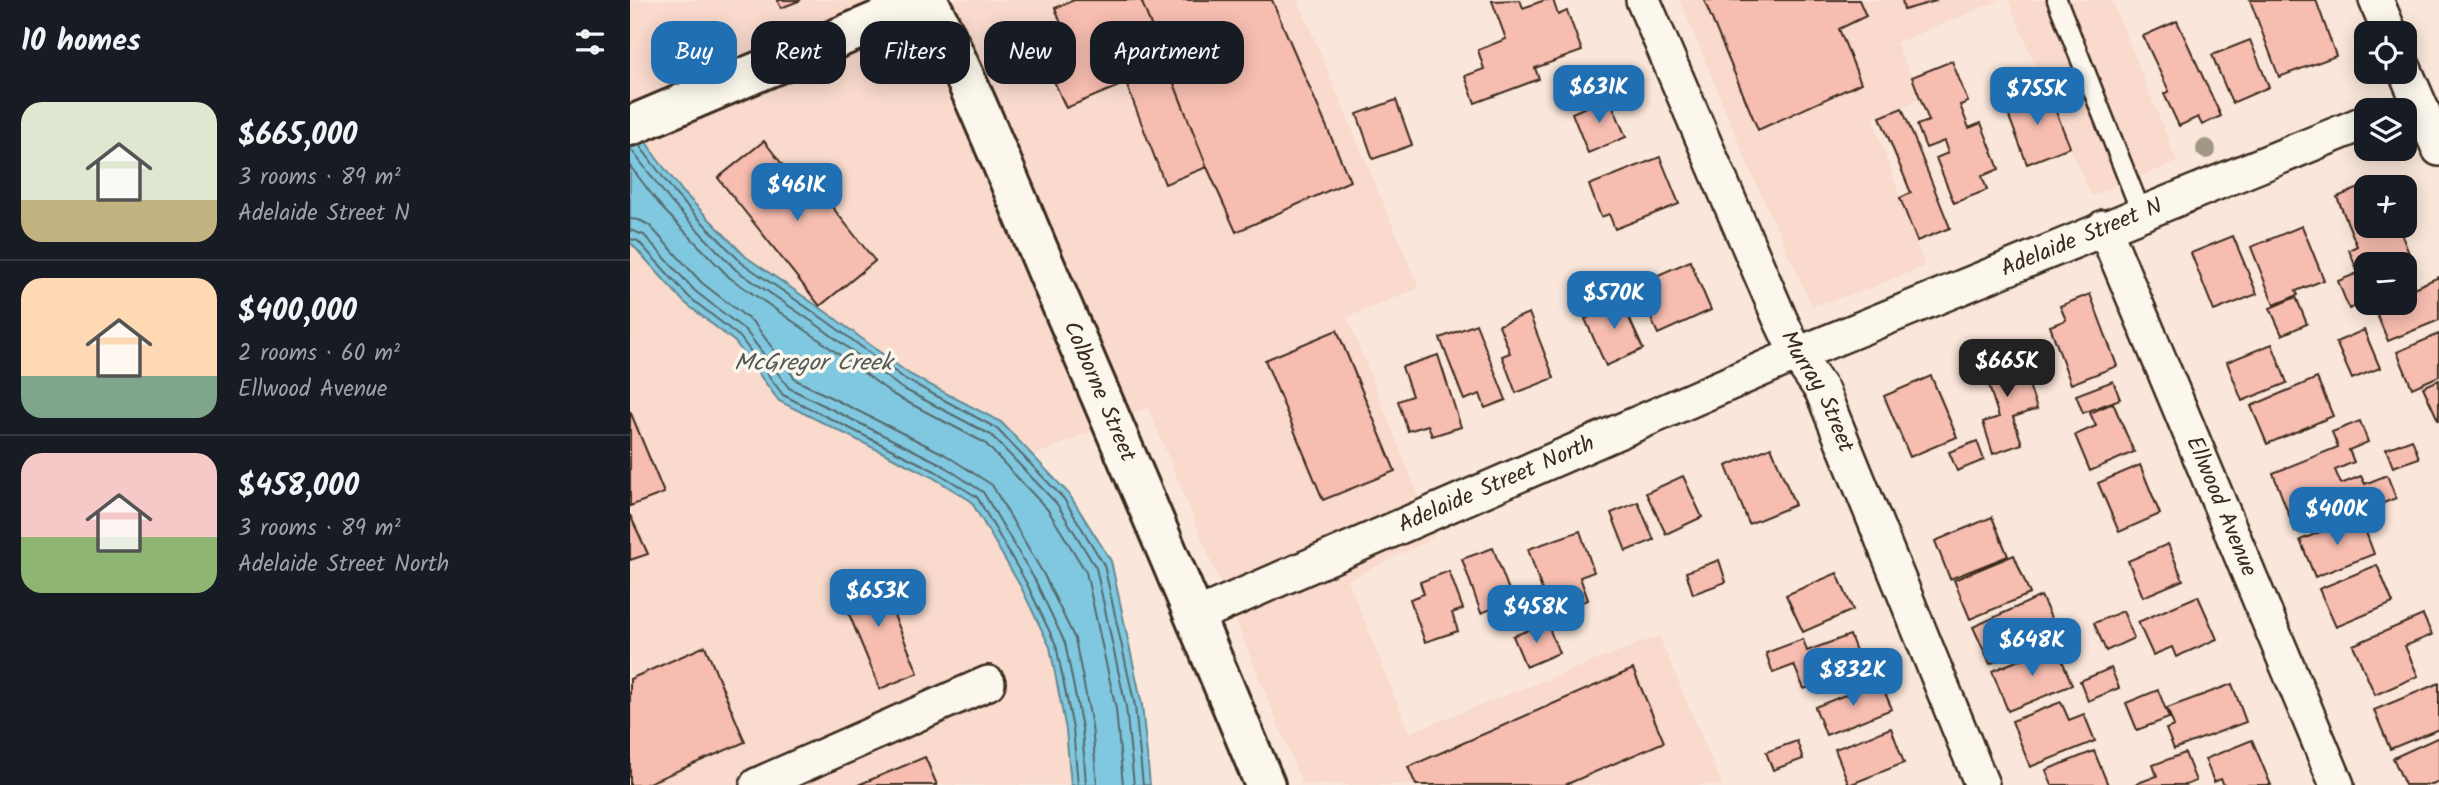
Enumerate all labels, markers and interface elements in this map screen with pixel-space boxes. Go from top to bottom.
text: 10 homes [21,18,141,66]
chip: Buy [651,21,737,84]
chip: Rent [751,21,846,84]
chip: Filters [860,21,970,84]
chip: New [984,21,1076,84]
chip: Apartment [1090,21,1244,84]
map controls [2354,21,2417,315]
button: locate [2354,21,2417,84]
icon: filters [571,23,609,61]
pin: $631K [1550,66,1648,125]
pin: $755K [1988,68,2086,127]
text: $631K [1569,70,1629,106]
text: $755K [2006,72,2068,108]
button: layers [2354,98,2417,161]
text: $665,000 [238,112,358,160]
icon: home [77,130,161,214]
text: 3 rooms · 89 m² [238,160,401,196]
pin: $461K [748,164,846,223]
text: $461K [767,168,827,204]
button: + [2354,175,2417,238]
street label: Adelaide Street N [1995,189,2168,287]
text: Adelaide Street N [238,196,410,232]
button: − [2354,252,2417,315]
pin: $570K [1565,272,1663,331]
text: $570K [1583,276,1645,312]
text: $400,000 [238,288,357,336]
icon: home [77,306,161,390]
street label: Colborne Street [1053,316,1145,469]
street label: Murray Street [1770,325,1864,459]
text: 2 rooms · 60 m² [238,336,400,372]
pin: $665K [1958,340,2056,399]
water label: McGregor Creek [734,344,896,383]
text: $665K [1975,344,2039,380]
text: Ellwood Avenue [238,372,387,408]
street label: Adelaide Street North [1393,426,1601,543]
street label: Ellwood Avenue [2175,431,2266,583]
text: $458,000 [238,463,359,511]
icon: home [77,481,161,565]
pin: $400K [2288,488,2386,547]
text: $400K [2305,492,2369,528]
text: 3 rooms · 89 m² [238,511,401,547]
text: Adelaide Street North [238,547,449,583]
pin: $653K [829,570,927,629]
text: $653K [846,574,910,610]
pin: $458K [1487,586,1585,645]
text: $458K [1503,590,1569,626]
pin: $648K [1983,618,2081,678]
text: $648K [1999,623,2065,659]
pin: $832K [1804,648,1902,708]
text: $832K [1819,653,1887,689]

